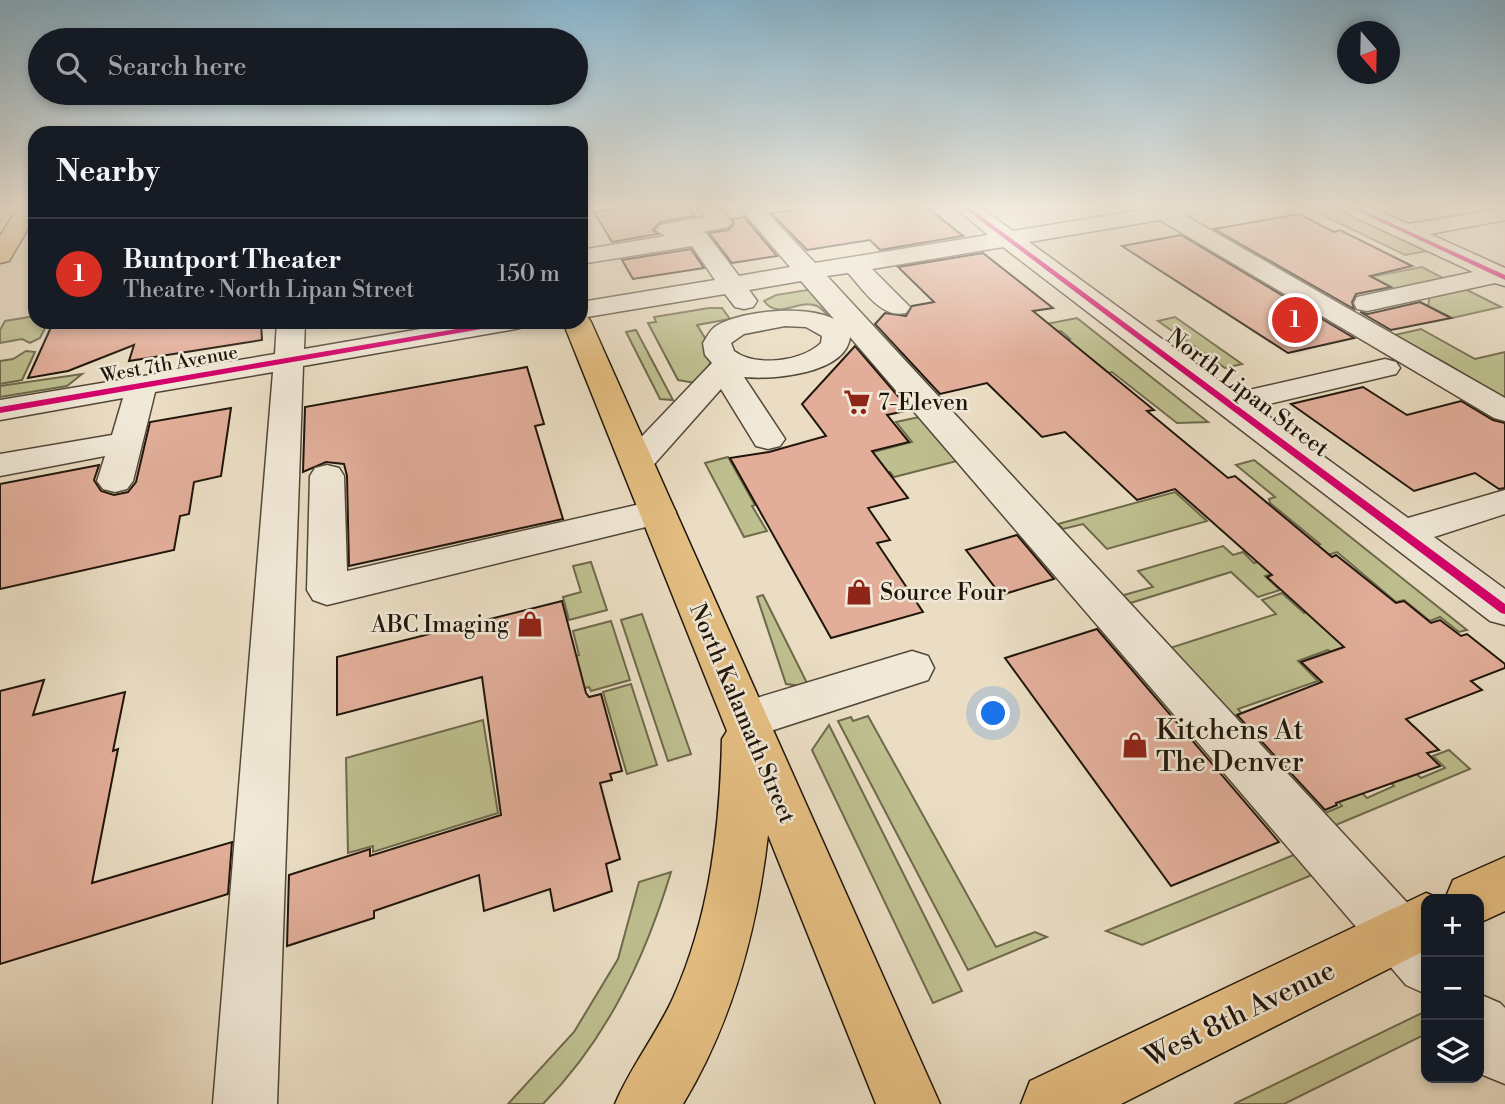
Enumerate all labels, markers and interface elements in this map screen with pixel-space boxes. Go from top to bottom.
north arrow [1337,21,1400,84]
search box [28,28,588,105]
icon: search [52,48,90,86]
text: Search here [108,51,247,83]
text: Nearby [56,153,160,191]
text: Buntport Theater [123,244,341,276]
text: 1 [73,260,85,288]
text: 150 m [497,260,560,288]
text: Theatre · North Lipan Street [123,276,414,304]
pin: 1 [1272,294,1318,346]
street label: North Lipan Street [1161,323,1334,463]
street label: West 7th Avenue [98,340,240,388]
supermarket icon: 7-Eleven [842,387,872,417]
place label: 7-Eleven [878,389,969,417]
shop icon: Source Four [844,577,874,607]
place label: Source Four [880,579,1006,607]
street label: North Kalamath Street [683,599,801,828]
shop icon: ABC Imaging [515,609,545,639]
place label: ABC Imaging [370,611,509,639]
your location [976,696,1010,730]
place label: Kitchens At The Denver [1156,713,1304,780]
shop icon: Kitchens At The Denver [1120,730,1150,760]
map controls [1421,894,1484,1083]
button: + [1421,894,1484,957]
street label: West 8th Avenue [1138,953,1341,1076]
button: − [1421,957,1484,1020]
button: layers [1421,1020,1484,1083]

